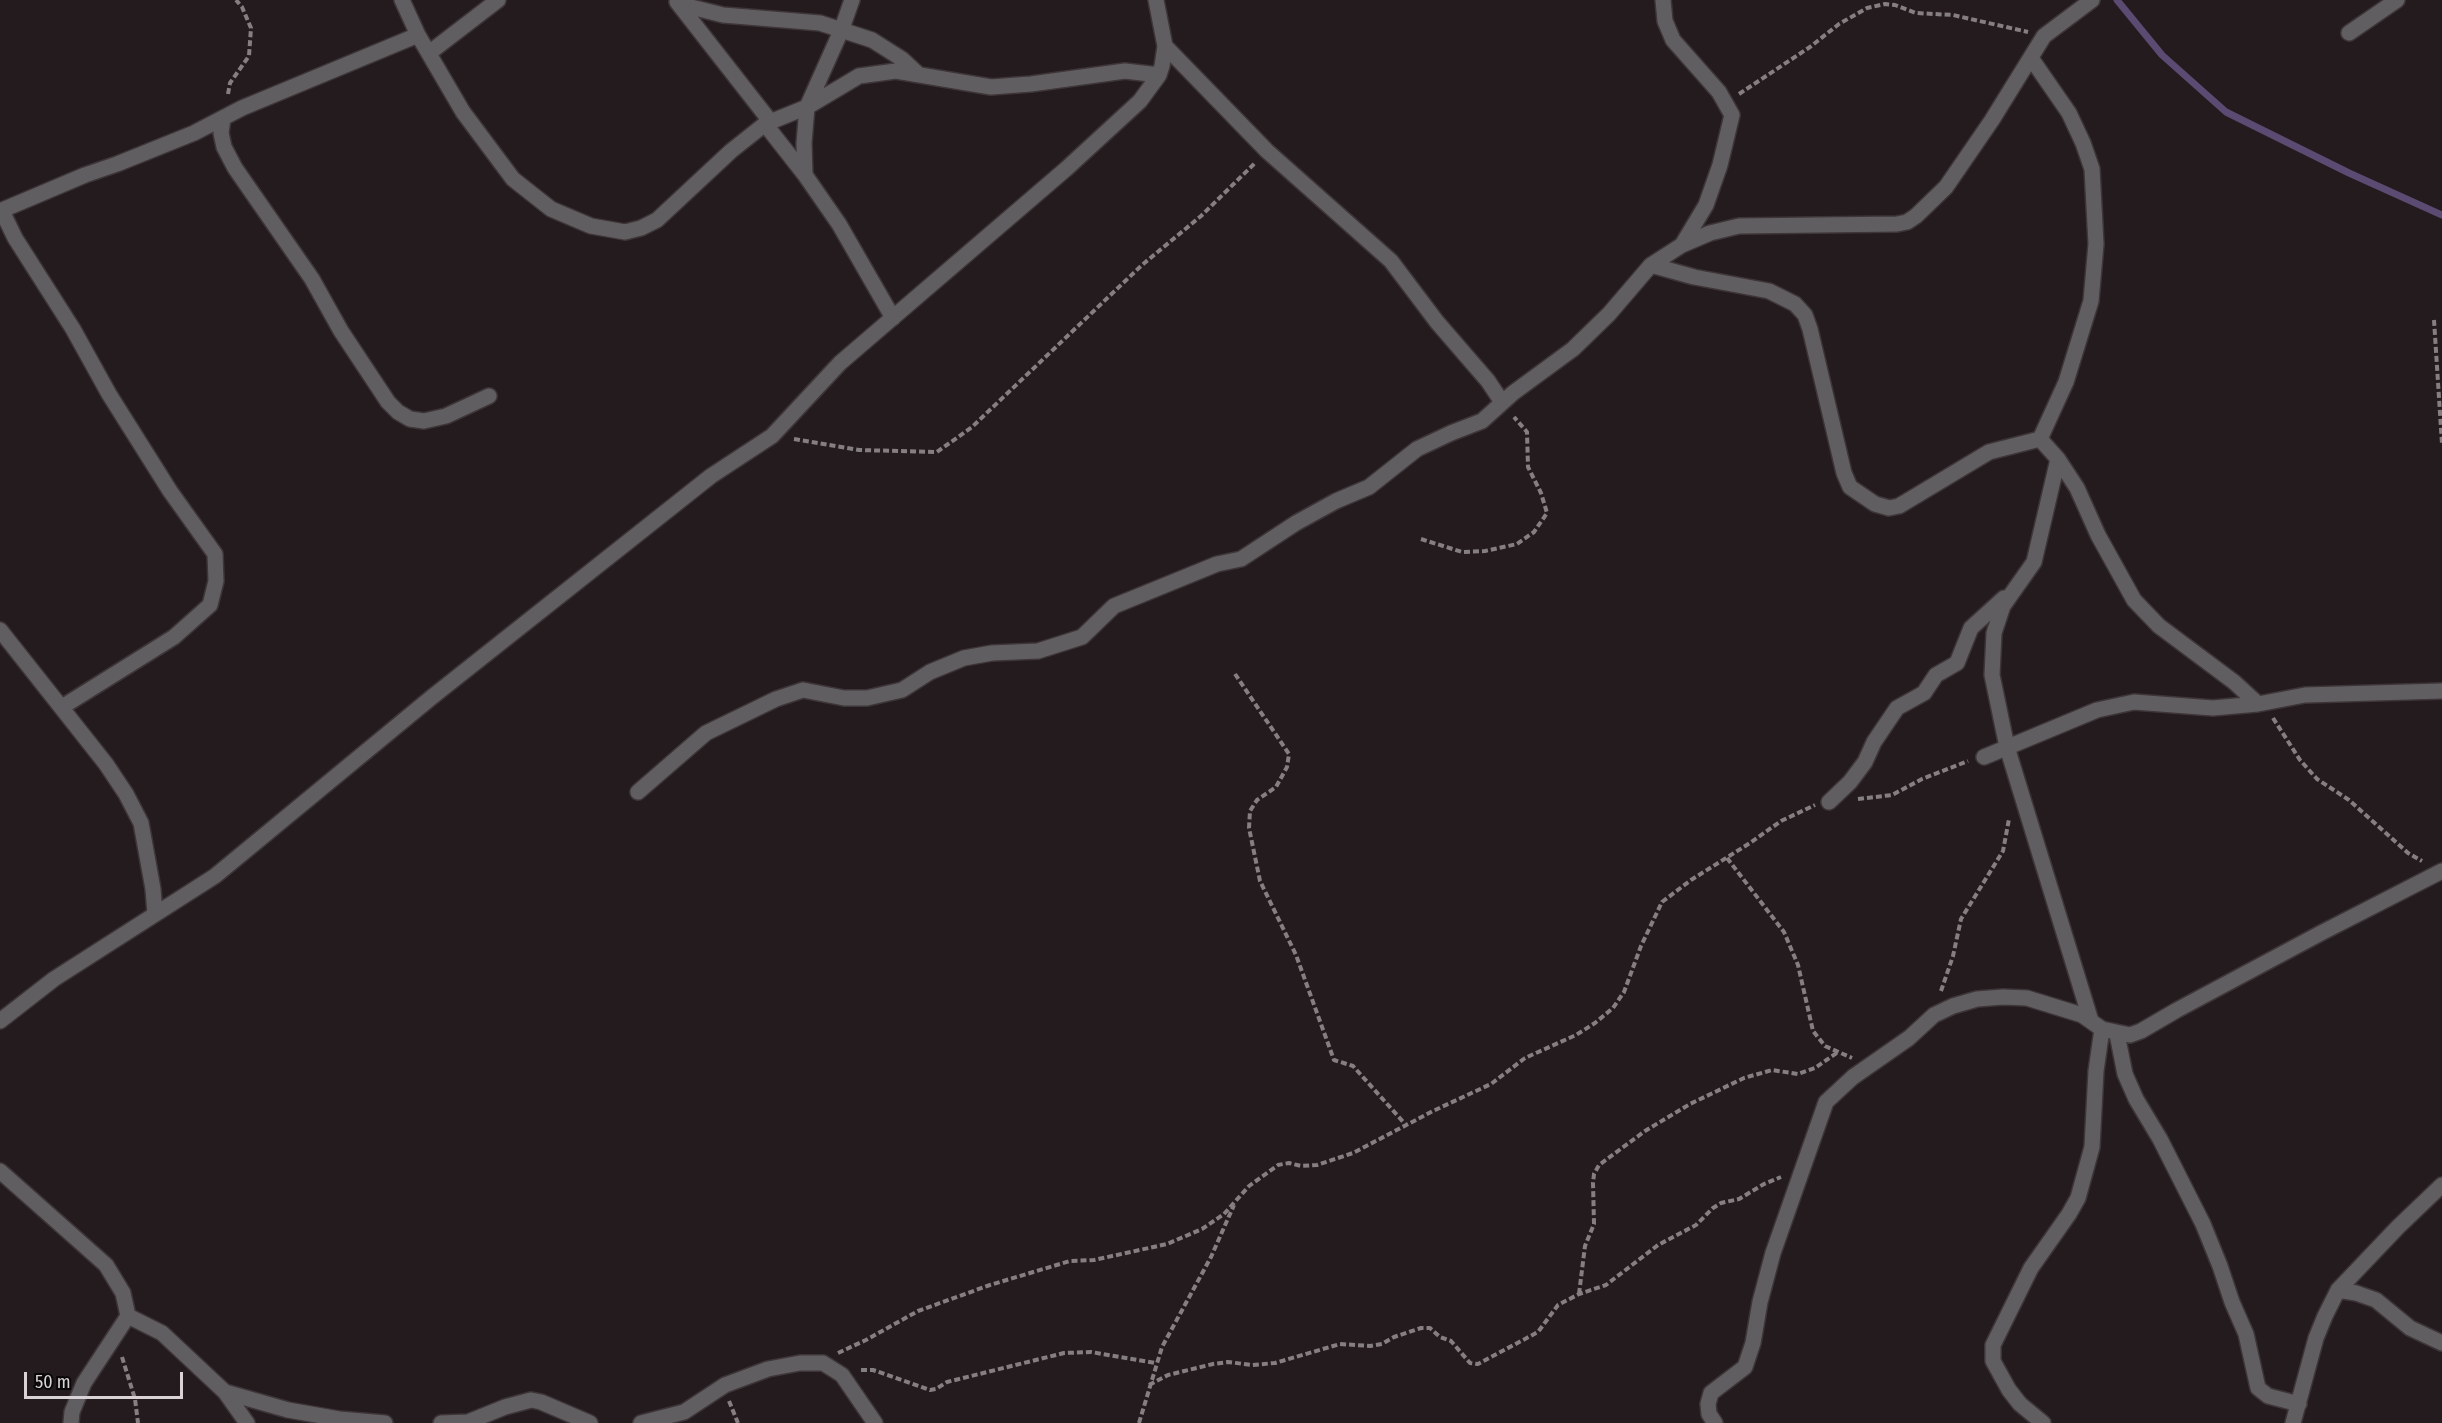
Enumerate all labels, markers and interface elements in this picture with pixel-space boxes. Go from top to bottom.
scale bar [27,1360,186,1398]
text: 50 m [35,1371,71,1393]

